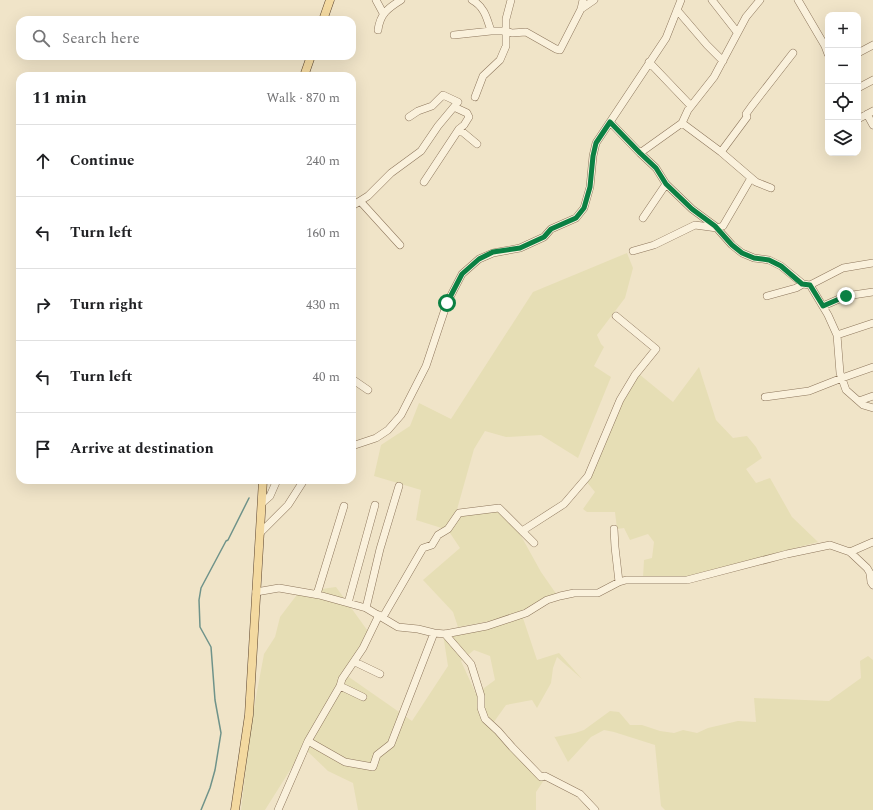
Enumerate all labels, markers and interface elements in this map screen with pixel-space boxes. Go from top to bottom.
map controls [825,12,861,156]
button: + [825,12,861,48]
search box [16,16,356,60]
icon: search [30,27,52,49]
text: Search here [62,27,140,50]
button: − [825,48,861,84]
button: locate [825,84,861,120]
text: 11 min [32,85,87,111]
text: Walk · 870 m [266,88,340,108]
button: layers [825,120,861,156]
text: Continue [70,149,135,172]
icon: ahead [32,150,54,172]
text: 240 m [306,151,340,171]
text: Turn left [70,221,132,244]
icon: left [32,222,54,244]
text: 160 m [306,223,340,243]
route end [837,287,855,305]
text: Turn right [70,293,143,316]
icon: right [32,294,54,316]
route start [438,294,456,312]
text: 430 m [306,295,340,315]
text: Turn left [70,365,132,388]
icon: left [32,366,54,388]
text: 40 m [313,367,340,387]
text: Arrive at destination [70,437,214,460]
icon: arrive [32,438,54,460]

